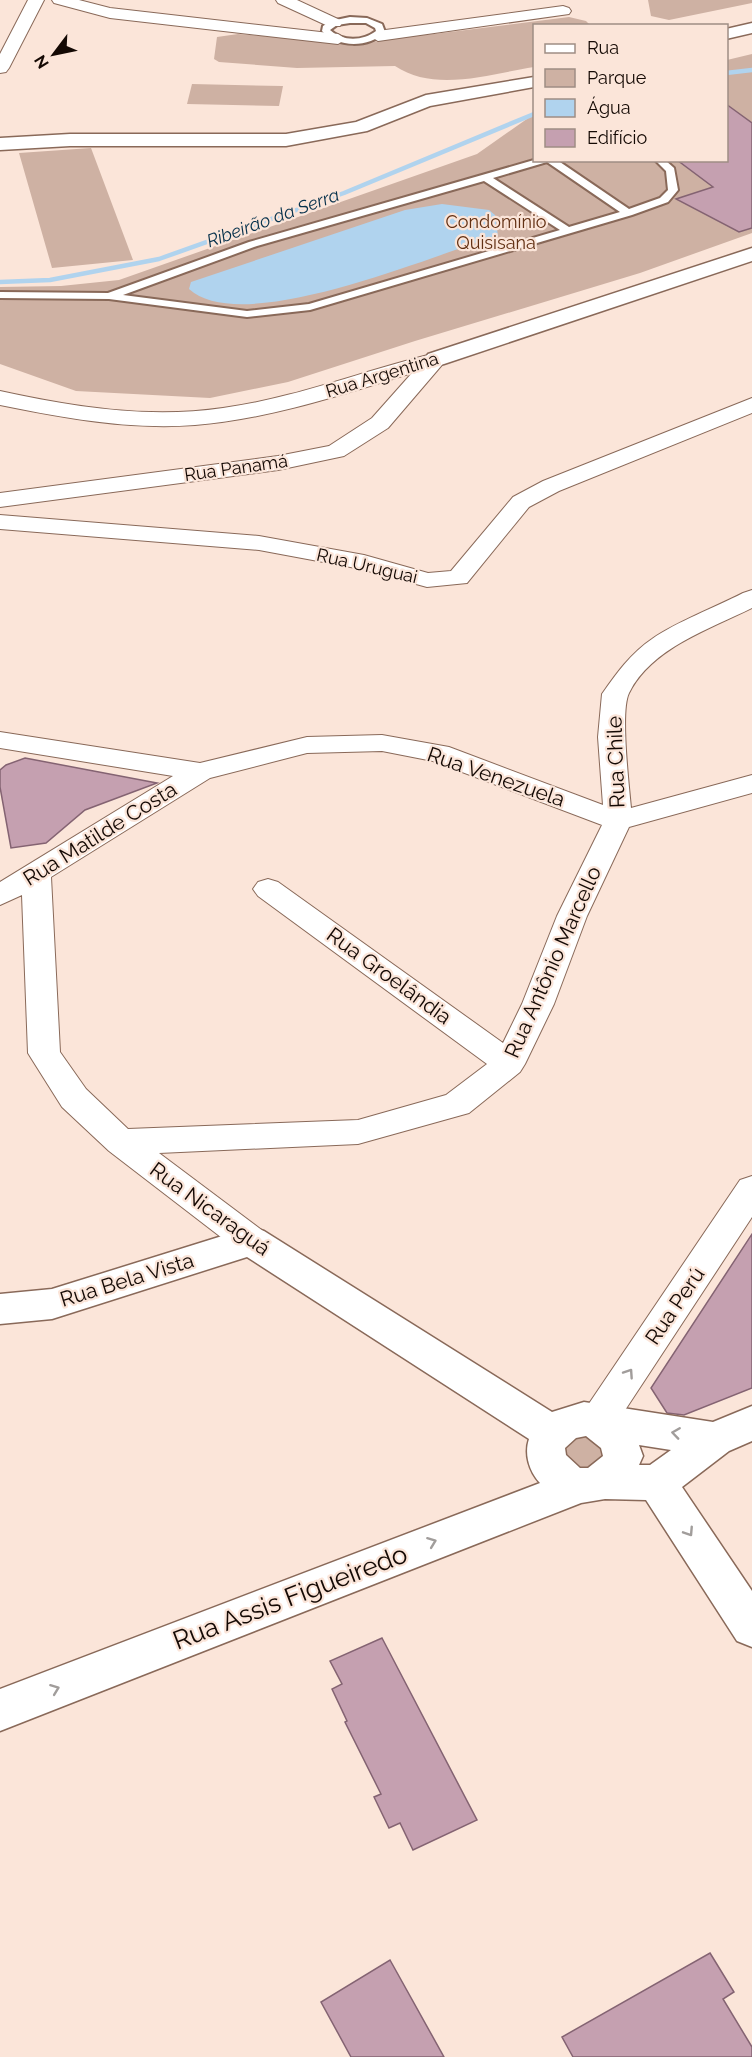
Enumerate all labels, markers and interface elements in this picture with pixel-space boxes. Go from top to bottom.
north arrow [24,24,84,84]
legend [533,24,728,162]
text: Rua [587,37,619,58]
text: N [30,51,53,72]
text: Parque [587,67,647,88]
text: Água [587,96,631,118]
text: Edifício [587,127,647,148]
water label: Ribeirão da Serra [204,184,342,251]
park label: Condomínio Quisisana [445,211,547,253]
street label: Rua Argentina [323,347,441,402]
street label: Rua Panamá [183,450,289,485]
street label: Rua Uruguai [315,544,420,587]
street label: Rua Chile [601,716,630,808]
street label: Rua Venezuela [424,741,568,812]
street label: Rua Matilde Costa [18,776,181,891]
street label: Rua Antônio Marcello [499,862,606,1061]
street label: Rua Groelândia [322,922,457,1029]
street label: Rua Nicaraguá [145,1157,275,1261]
street label: Rua Bela Vista [57,1247,197,1312]
street label: Rua Perú [640,1262,710,1349]
one-way arrow [622,1369,633,1380]
one-way arrow [672,1428,681,1440]
one-way arrow [682,1525,693,1536]
one-way arrow [426,1537,437,1549]
street label: Rua Assis Figueiredo [169,1538,411,1656]
one-way arrow [48,1684,59,1696]

